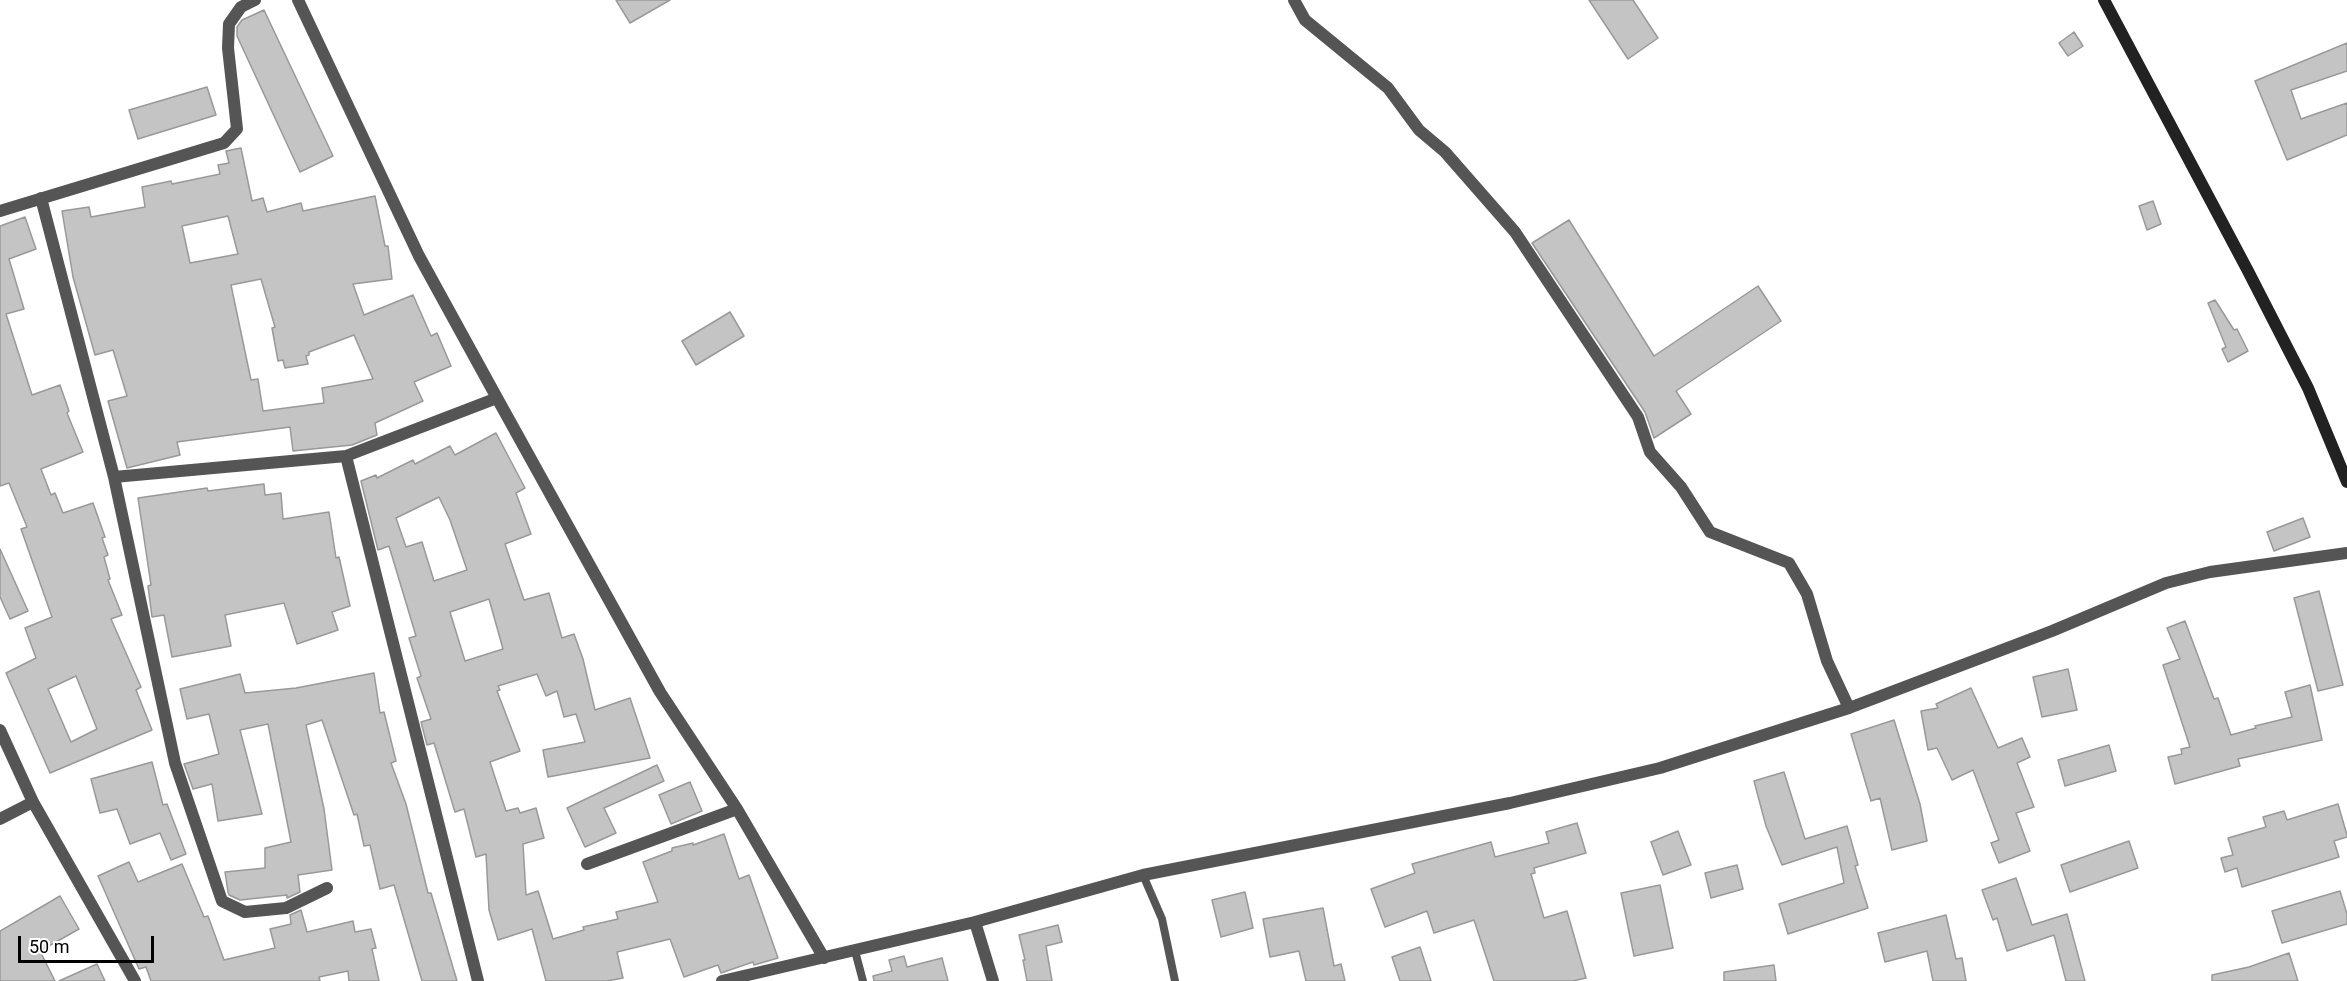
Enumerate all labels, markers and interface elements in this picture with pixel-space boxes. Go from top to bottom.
scale bar [21,924,158,962]
text: 50 m [29,936,69,957]

